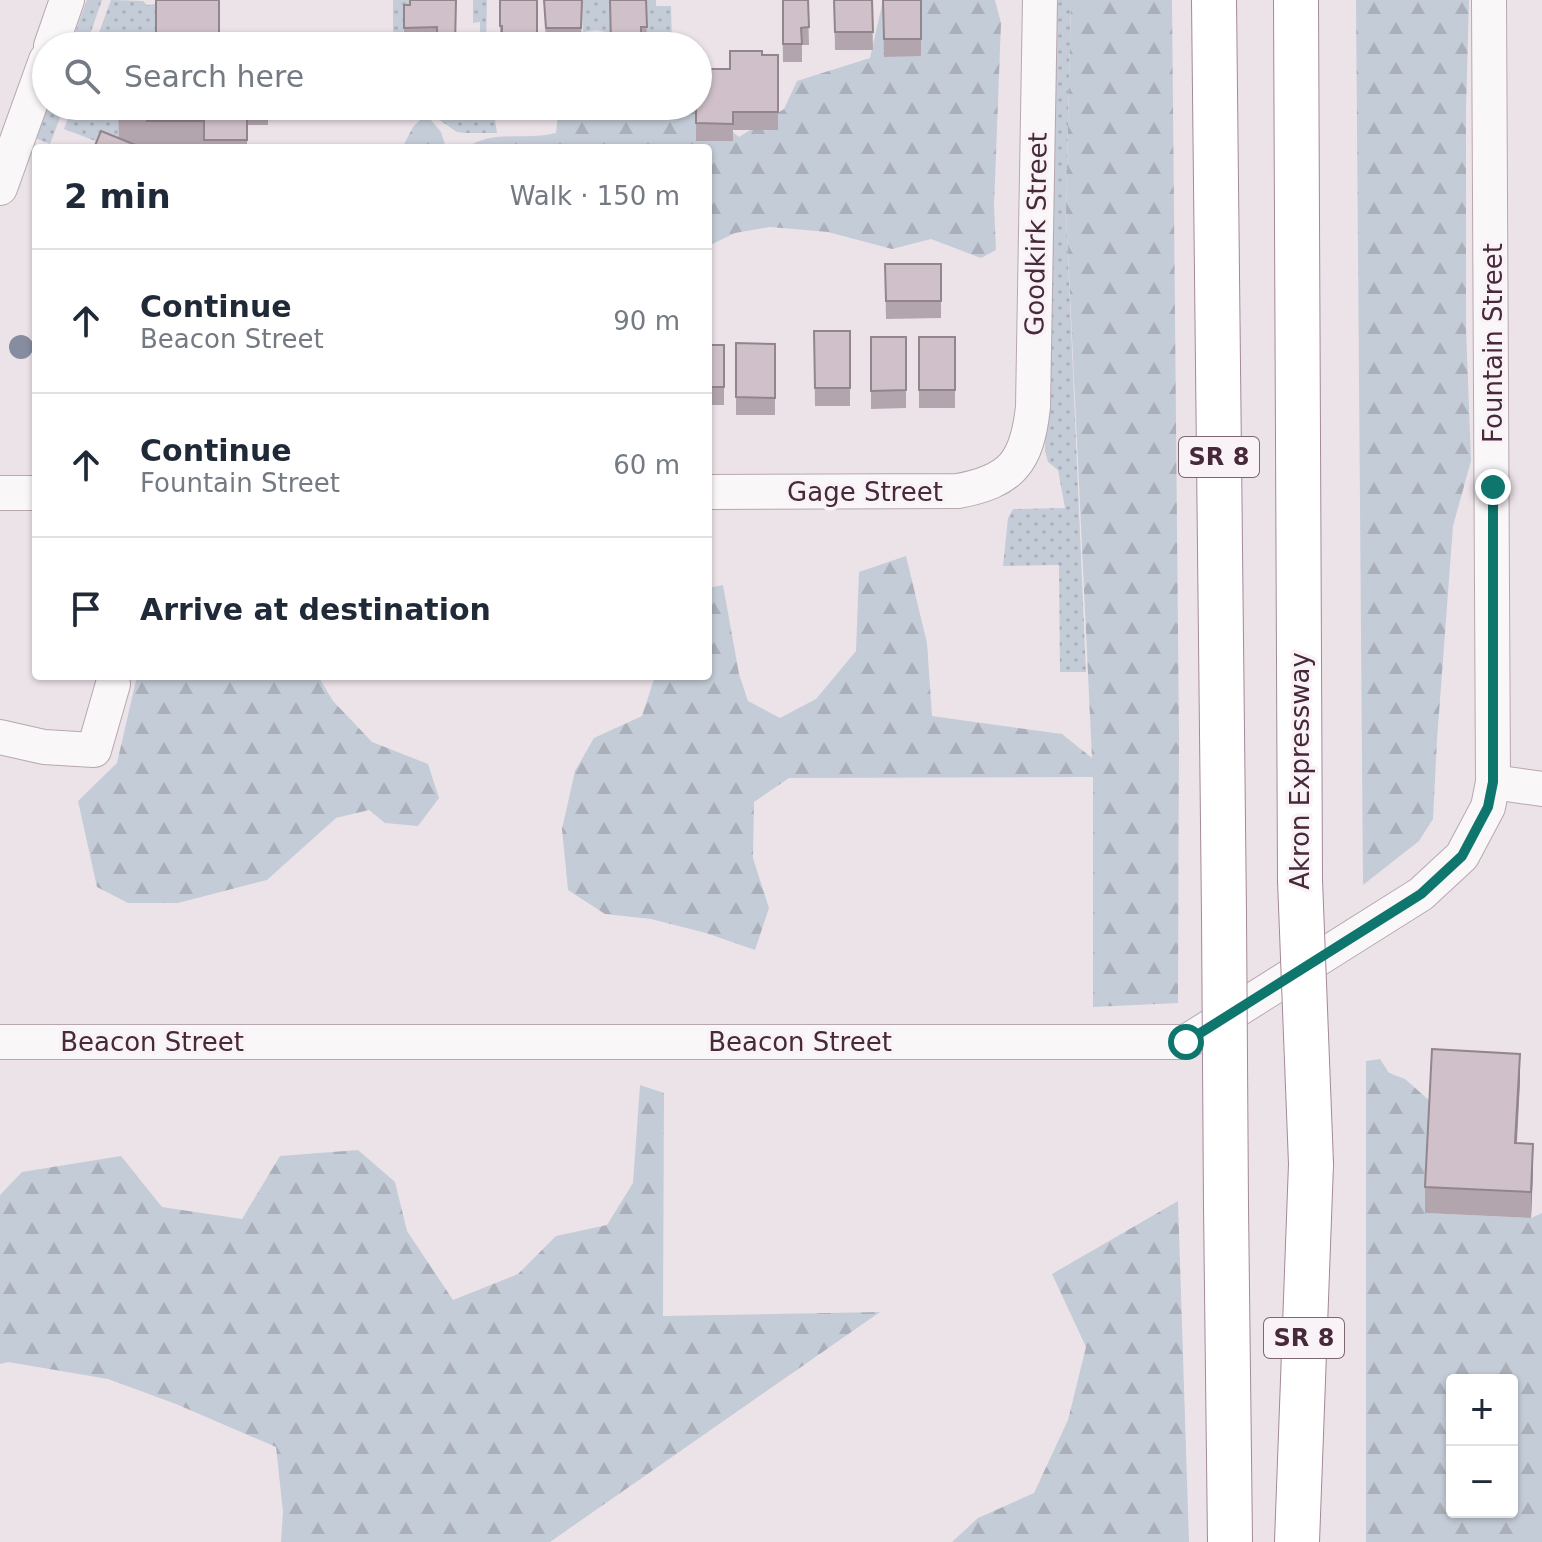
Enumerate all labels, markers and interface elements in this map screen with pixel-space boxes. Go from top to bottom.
search box [32,32,712,120]
icon: search [60,54,104,98]
text: Search here [124,59,304,94]
street label: Goodkirk Street [1019,132,1053,336]
text: 2 min [64,176,171,216]
text: Walk · 150 m [510,181,680,211]
street label: Fountain Street [1478,243,1508,443]
text: Continue [140,289,292,324]
icon: ahead [64,299,108,343]
text: 90 m [613,306,680,336]
text: Beacon Street [140,324,324,354]
text: Continue [140,433,292,468]
road number: SR 8 [1179,437,1259,477]
icon: ahead [64,443,108,487]
text: 60 m [613,450,680,480]
text: Fountain Street [140,468,340,498]
route end [1475,469,1511,505]
street label: Gage Street [787,477,943,507]
icon: arrive [64,587,108,631]
text: Arrive at destination [140,592,491,627]
street label: Akron Expressway [1285,652,1315,890]
route start [1168,1024,1204,1060]
street label: Beacon Street [60,1027,244,1057]
street label: Beacon Street [708,1027,892,1057]
road number: SR 8 [1264,1318,1344,1358]
map controls [1446,1374,1518,1518]
button: + [1446,1374,1518,1446]
button: − [1446,1446,1518,1518]

